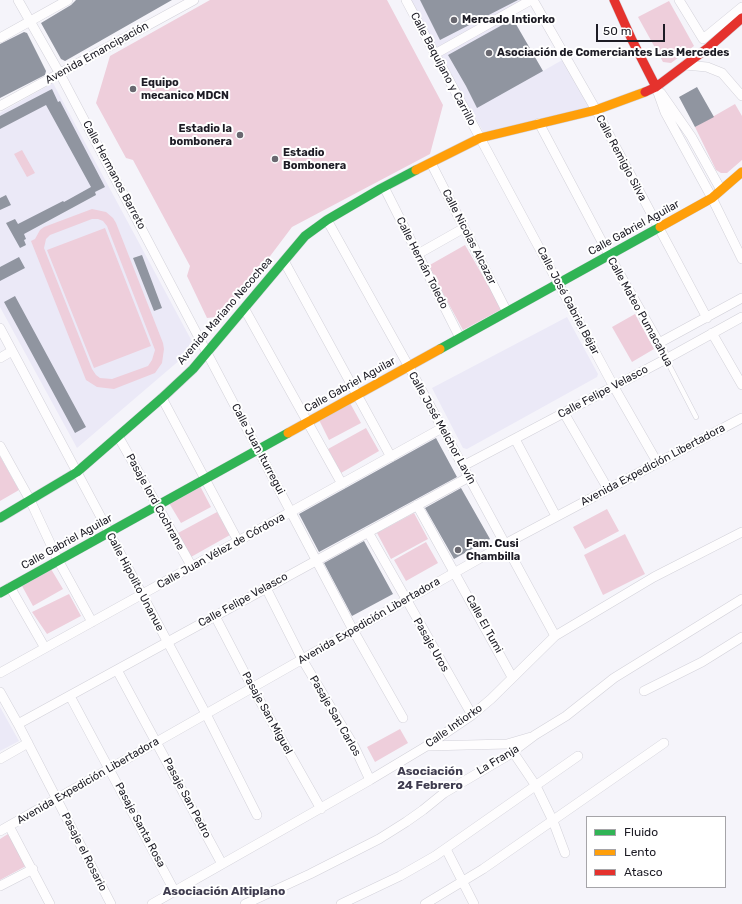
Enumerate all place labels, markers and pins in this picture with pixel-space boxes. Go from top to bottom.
place label: Mercado Intiorko [462,13,555,27]
marker: Mercado Intiorko [449,15,459,25]
place label: Asociación de Comerciantes Las Mercedes [497,46,729,60]
marker: Asociación de Comerciantes Las Mercedes [484,48,494,58]
place label: Equipo mecanico MDCN [141,76,229,102]
marker: Equipo mecanico MDCN [128,84,138,94]
place label: Estadio la bombonera [170,122,232,148]
marker: Estadio la bombonera [235,130,245,140]
place label: Estadio Bombonera [283,146,346,172]
marker: Estadio Bombonera [270,154,280,164]
place label: Fam. Cusi Chambilla [466,537,520,563]
marker: Fam. Cusi Chambilla [453,545,463,555]

